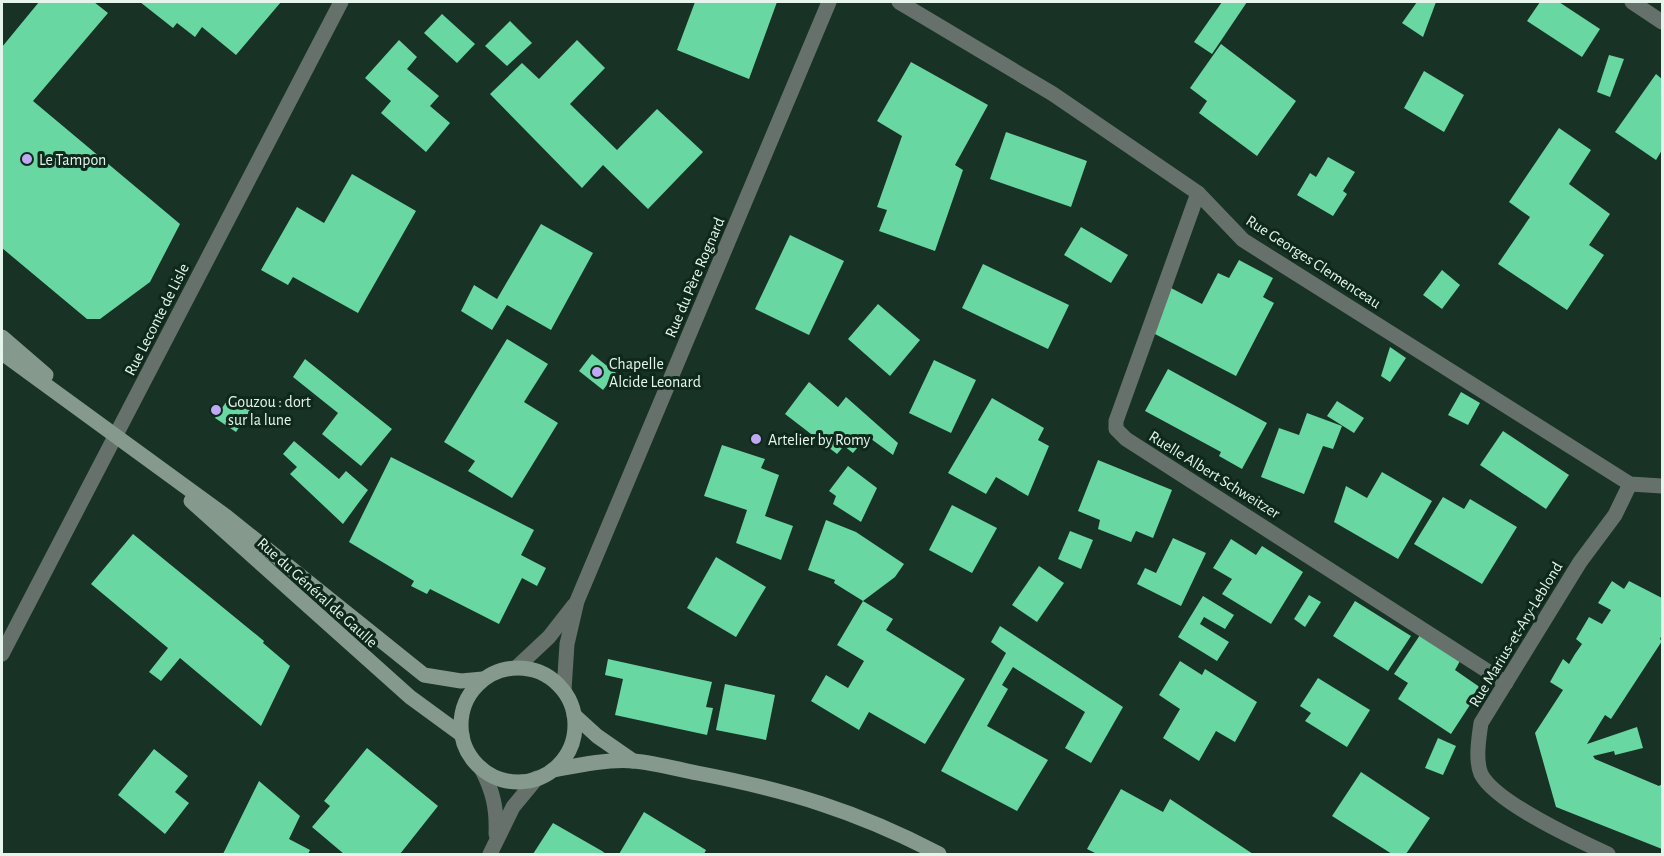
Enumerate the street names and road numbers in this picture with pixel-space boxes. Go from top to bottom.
street label: Rue Georges Clemenceau [1243,212,1384,311]
street label: Rue du Père Rognard [662,215,727,340]
street label: Rue Leconte de Lisle [122,261,192,378]
street label: Ruelle Albert Schweitzer [1146,428,1283,522]
street label: Rue du Général de Gaulle [254,535,381,651]
street label: Rue Marius-et-Ary-Leblond [1466,559,1566,710]

